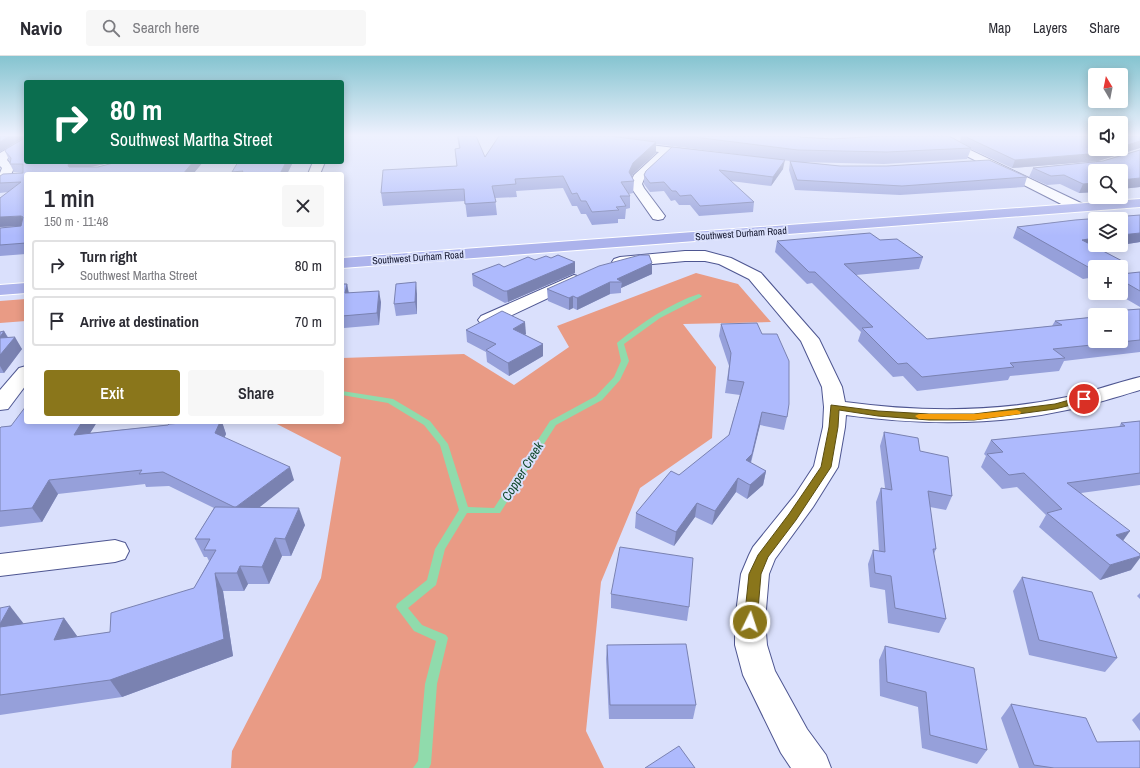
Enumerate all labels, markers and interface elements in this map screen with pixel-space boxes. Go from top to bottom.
search box [86,10,366,46]
text: Navio [20,15,62,41]
icon: search [100,17,122,39]
text: Search here [132,17,199,38]
text: Map [989,19,1011,37]
text: Layers [1033,19,1067,37]
text: Share [1089,19,1120,37]
north arrow [1088,68,1128,108]
map controls [1088,68,1128,348]
text: 80 m [110,91,162,129]
icon: right [44,96,96,148]
button: sound [1088,116,1128,156]
text: Southwest Martha Street [110,127,272,152]
button: search [1088,164,1128,204]
text: 1 min [44,182,95,214]
button: close [282,185,324,227]
button: layers [1088,212,1128,252]
text: 150 m · 11:48 [44,213,108,230]
street label: Southwest Durham Road [695,224,787,243]
text: Turn right [80,246,137,267]
street label: Southwest Durham Road [372,248,464,267]
icon: right [46,254,68,276]
text: 80 m [295,255,322,276]
button: + [1088,260,1128,300]
text: Southwest Martha Street [80,267,197,284]
button: − [1088,308,1128,348]
icon: arrive [46,310,68,332]
text: Arrive at destination [80,311,199,332]
text: 70 m [295,311,322,332]
button: Exit [44,370,180,416]
button: Share [188,370,324,416]
pin [1067,382,1101,416]
icon: arrive [1073,388,1095,410]
water label: Copper Creek [498,438,548,504]
position arrow [729,601,771,643]

